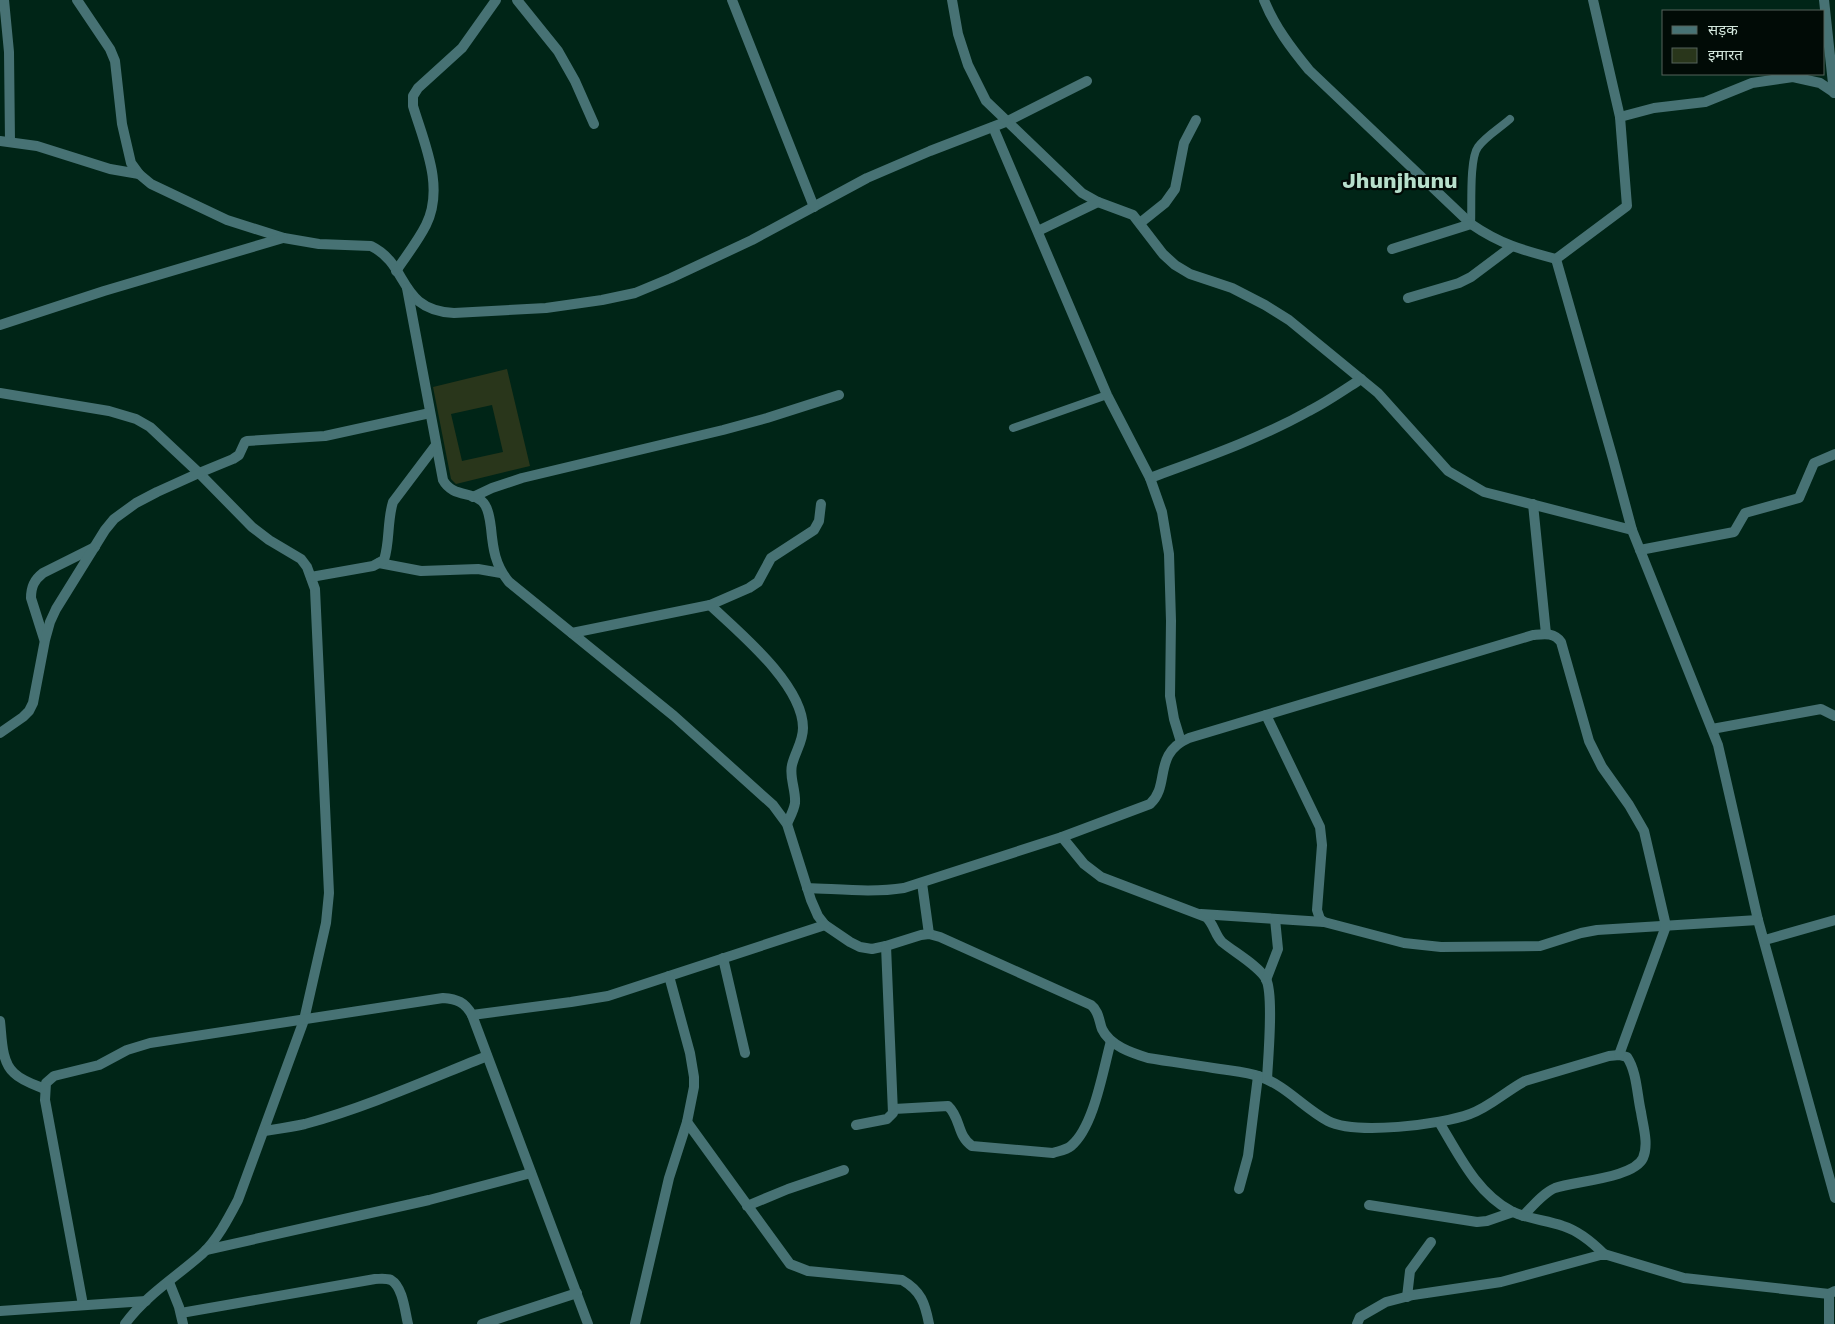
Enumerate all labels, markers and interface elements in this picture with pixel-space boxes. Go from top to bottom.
legend [1662,10,1825,75]
text: सड़क [1708,21,1738,39]
text: इमारत [1708,46,1743,64]
district label: Jhunjhunu [1342,168,1458,193]

